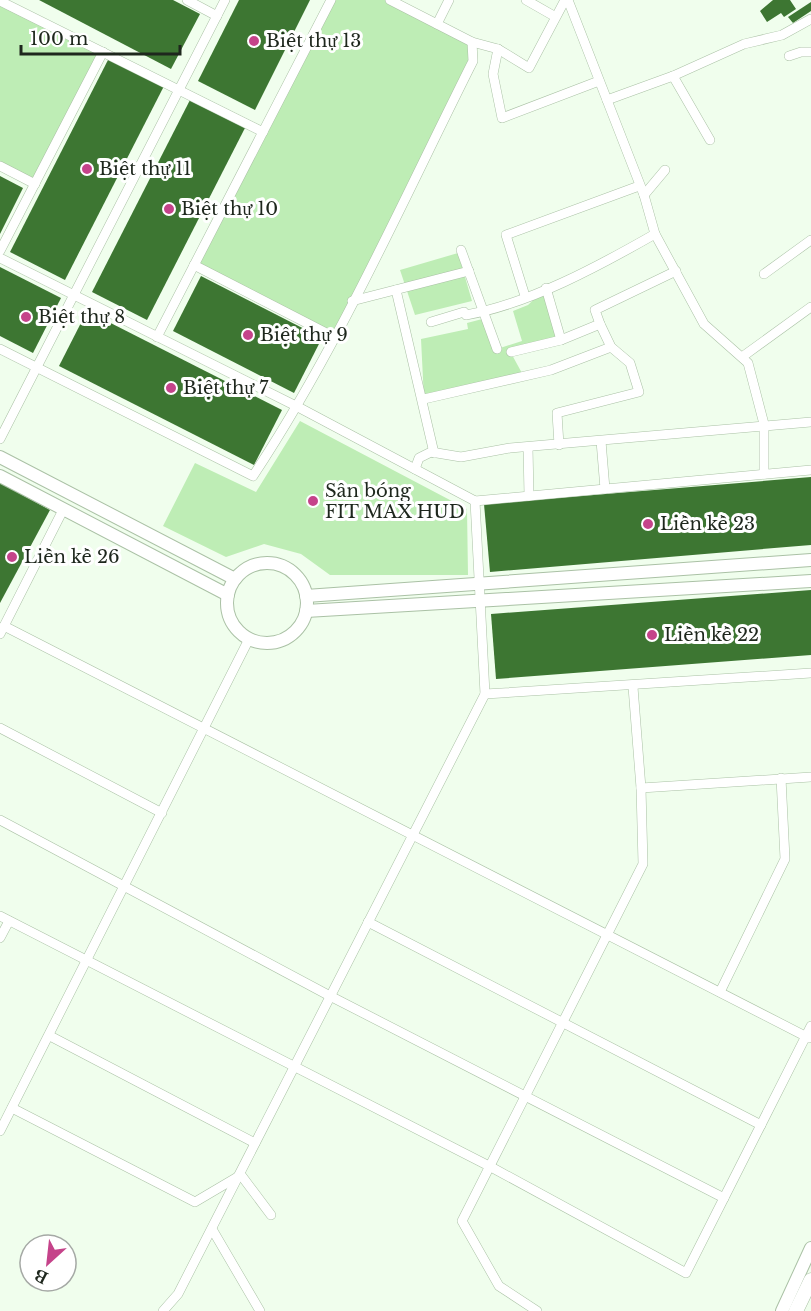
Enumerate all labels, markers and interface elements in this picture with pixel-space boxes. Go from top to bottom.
scale bar [21,18,180,56]
text: 100 m [30,28,88,50]
place label: Biệt thự 13 [266,30,361,52]
marker: Biệt thự 13 [247,34,261,48]
place label: Biệt thự 11 [99,158,191,180]
marker: Biệt thự 11 [80,162,94,176]
place label: Biệt thự 10 [181,198,278,220]
marker: Biệt thự 10 [162,202,176,216]
place label: Biệt thự 8 [38,306,125,328]
marker: Biệt thự 8 [19,310,33,324]
place label: Biệt thự 9 [260,324,348,346]
marker: Biệt thự 9 [241,328,255,342]
place label: Biệt thự 7 [183,377,269,399]
marker: Biệt thự 7 [164,381,178,395]
place label: Sân bóng FIT MAX HUD [325,480,465,523]
marker: Sân bóng FIT MAX HUD [306,494,320,508]
place label: Liền kề 23 [660,513,755,535]
marker: Liền kề 23 [641,517,655,531]
place label: Liền kề 26 [24,546,120,568]
marker: Liền kề 26 [5,550,19,564]
place label: Liền kề 22 [664,624,759,646]
marker: Liền kề 22 [645,628,659,642]
north arrow [18,1233,78,1293]
text: B [31,1264,51,1288]

